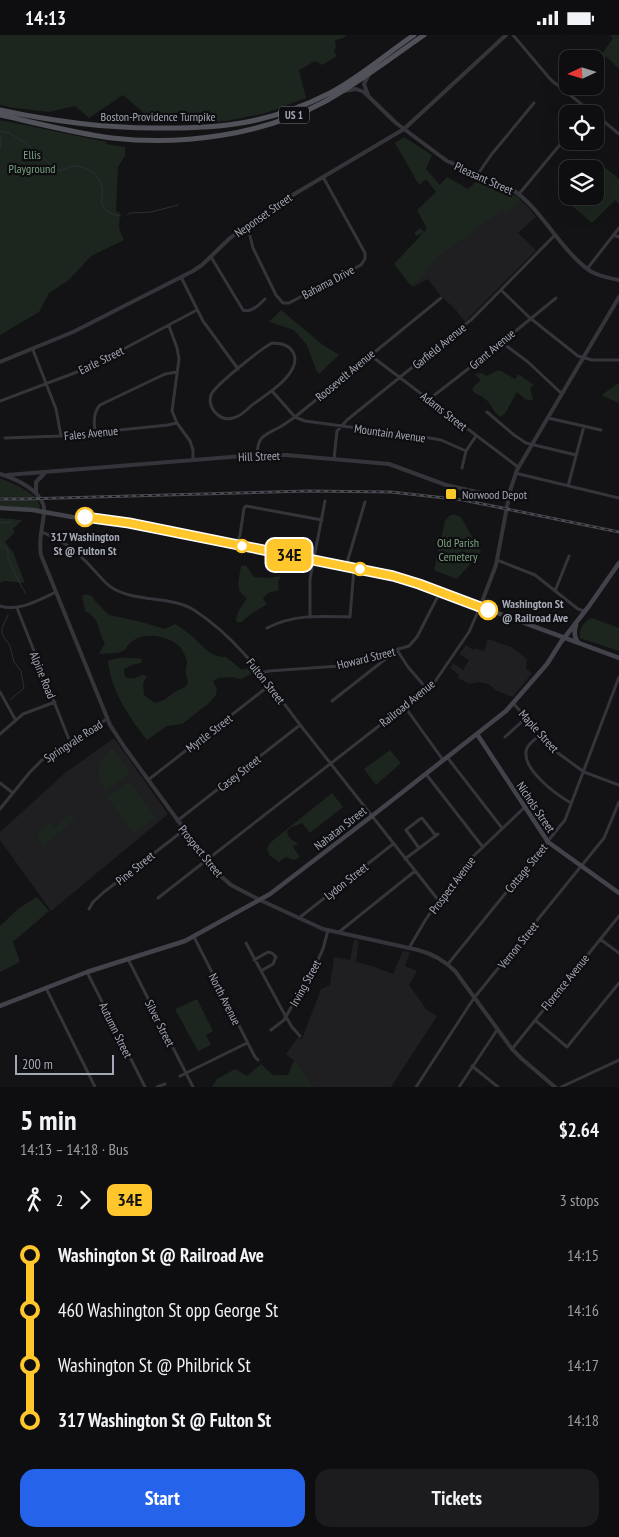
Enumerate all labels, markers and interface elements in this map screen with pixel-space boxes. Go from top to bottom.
text: 14:13 [25,6,66,30]
north arrow [559,50,604,95]
map controls [559,50,604,205]
button: locate [559,105,604,150]
road number: US 1 [279,107,309,123]
street label: Boston-Providence Turnpike [101,109,215,124]
park label: Ellis Playground [9,147,55,176]
street label: Pleasant Street [452,158,516,198]
button: layers [559,160,604,205]
street label: Neponset Street [231,189,295,240]
street label: Bahama Drive [299,262,357,302]
street label: Garfield Avenue [409,320,469,372]
street label: Grant Avenue [466,326,518,372]
street label: Earle Street [76,342,127,377]
street label: Roosevelt Avenue [312,346,378,404]
street label: Adams Street [418,388,471,434]
street label: Mountain Avenue [353,421,427,445]
street label: Fales Avenue [63,423,119,443]
street label: Hill Street [238,448,281,464]
marker: Norwood Depot [444,487,458,501]
place label: Norwood Depot [462,487,528,502]
marker: 317 Washington St @ Fulton St [75,507,95,527]
place label: 317 Washington St @ Fulton St [50,529,120,558]
park label: Old Parish Cemetery [437,535,479,564]
unlabelled marker [235,539,249,553]
line badge: 34E [260,539,318,571]
text: 34E [277,543,301,566]
unlabelled marker [353,562,367,576]
place label: Washington St @ Railroad Ave [501,596,568,625]
marker: Washington St @ Railroad Ave [478,600,498,620]
street label: Howard Street [335,643,397,672]
street label: Alpine Road [27,649,59,701]
street label: Fulton Street [243,655,289,707]
street label: Railroad Avenue [376,676,438,730]
street label: Maple Street [516,706,563,756]
street label: Myrtle Street [183,710,236,755]
street label: Springvale Road [41,716,105,766]
street label: Casey Street [214,751,264,794]
street label: Nichols Street [514,779,559,836]
street label: Nahatan Street [311,803,370,853]
street label: Prospect Street [175,822,227,881]
street label: Cottage Street [502,840,551,896]
street label: Pine Street [113,847,158,888]
street label: Prospect Avenue [426,853,478,917]
street label: Lydon Street [321,859,371,903]
street label: Vernon Street [494,918,542,972]
street label: Florence Avenue [538,951,592,1013]
street label: Irving Street [286,956,324,1009]
street label: North Avenue [206,970,244,1028]
street label: Silver Street [142,997,179,1050]
street label: Autumn Street [96,1000,136,1061]
scale bar [15,1052,114,1075]
text: 200 m [22,1055,53,1073]
text: 5 min [20,1101,77,1138]
text: $2.64 [559,1118,599,1142]
text: 14:13 – 14:18 · Bus [20,1139,128,1159]
icon: walk [20,1186,48,1214]
icon: forward [71,1186,99,1214]
text: 34E [117,1188,142,1211]
text: 2 [56,1190,63,1210]
text: 3 stops [559,1190,599,1210]
text: Washington St @ Railroad Ave [58,1243,264,1267]
text: 14:15 [567,1245,599,1265]
text: 460 Washington St opp George St [58,1298,278,1322]
text: 14:16 [567,1300,599,1320]
text: Washington St @ Philbrick St [58,1353,251,1377]
text: 14:17 [567,1355,599,1375]
text: 317 Washington St @ Fulton St [58,1408,271,1432]
text: 14:18 [567,1410,599,1430]
button: Start [20,1469,305,1527]
button: Tickets [315,1469,599,1527]

